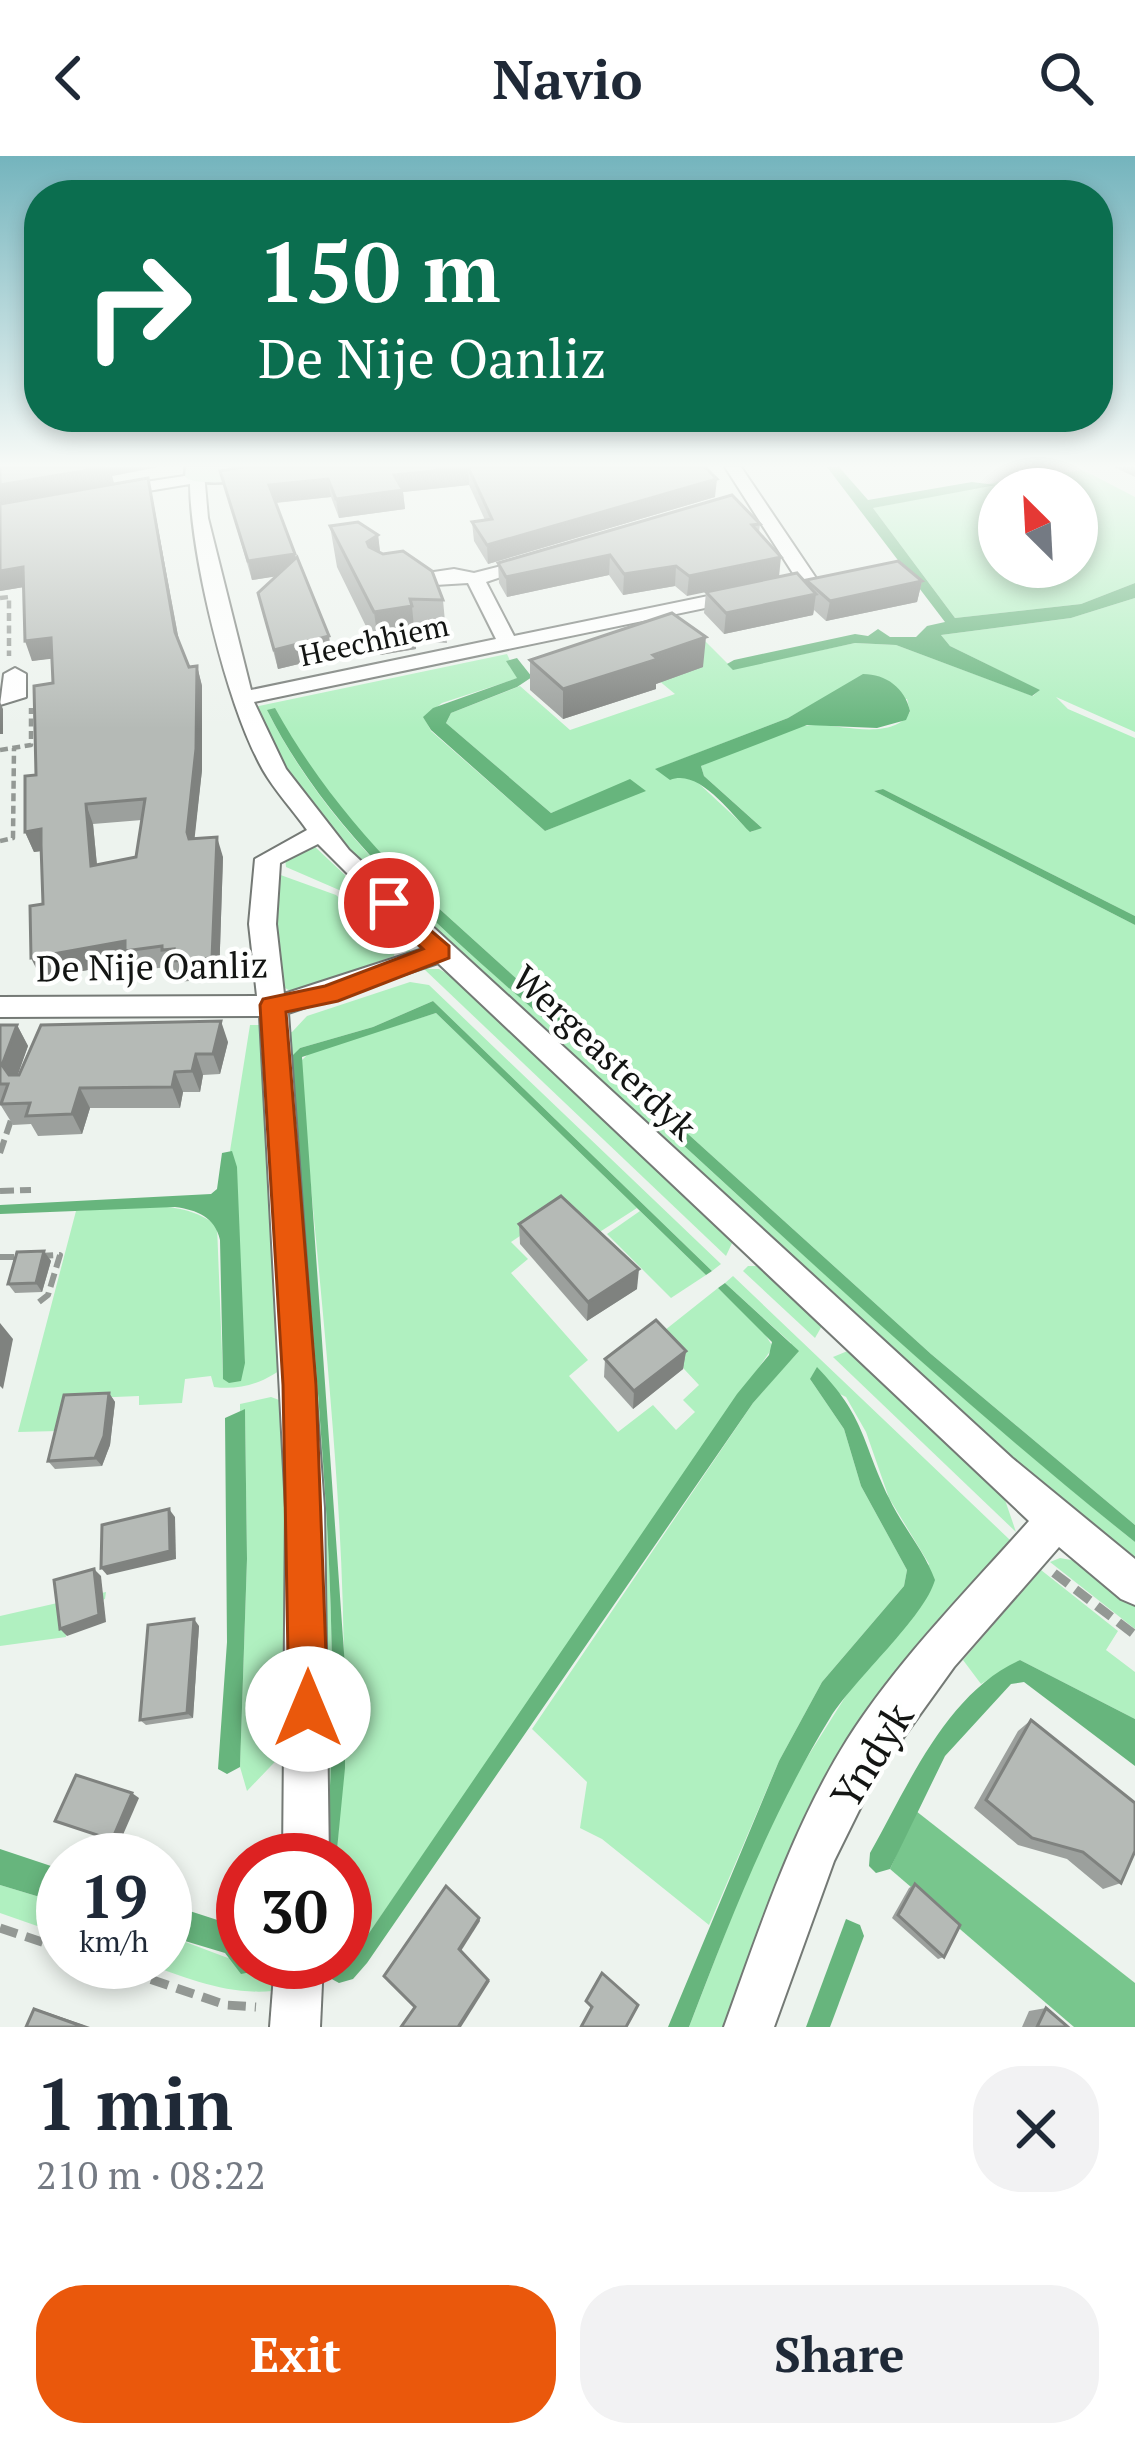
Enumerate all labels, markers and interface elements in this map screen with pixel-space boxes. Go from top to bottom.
text: Navio [492,43,643,114]
icon: back [36,45,102,111]
icon: search [1033,45,1099,111]
text: 150 m [258,215,501,326]
icon: right [60,228,216,384]
text: De Nije Oanliz [258,322,606,393]
north arrow [978,468,1098,588]
map controls [978,468,1098,588]
street label: Heechhiem [296,605,452,675]
pin [338,852,440,954]
icon: arrive [356,870,422,936]
street label: De Nije Oanliz [36,940,268,992]
street label: Wergeasterdyk [503,954,708,1150]
position arrow [245,1646,371,1772]
street label: Yndyk [817,1691,925,1819]
speed limit sign: 30 [216,1833,372,1989]
text: 19 [80,1856,148,1935]
text: km/h [79,1921,149,1961]
text: 1 min [36,2055,233,2151]
button: close [973,2066,1099,2192]
text: 210 m · 08:22 [36,2148,266,2200]
button: Exit [36,2285,556,2423]
button: Share [580,2285,1099,2423]

